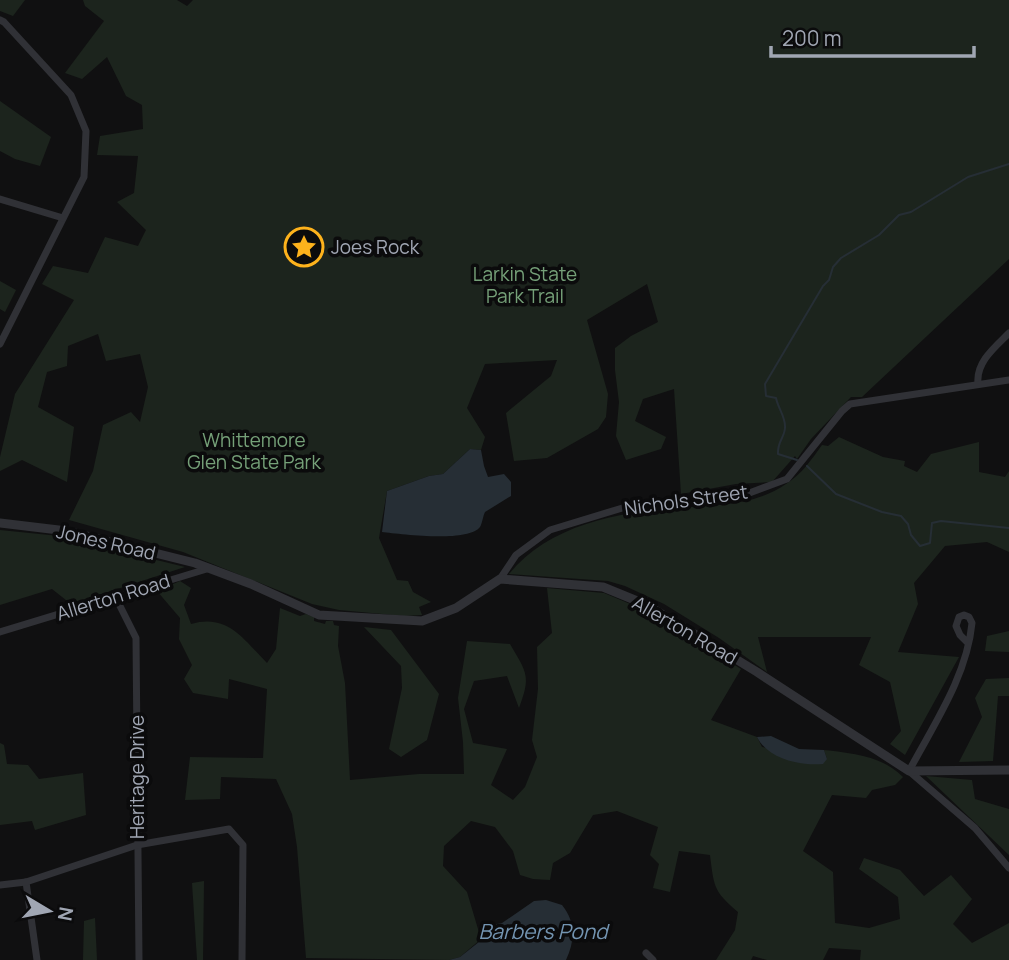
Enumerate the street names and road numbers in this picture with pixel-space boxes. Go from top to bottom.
street label: Nichols Street [623,478,749,522]
street label: Jones Road [54,518,158,566]
street label: Allerton Road [53,567,173,627]
street label: Allerton Road [628,589,742,671]
street label: Heritage Drive [124,715,150,839]

